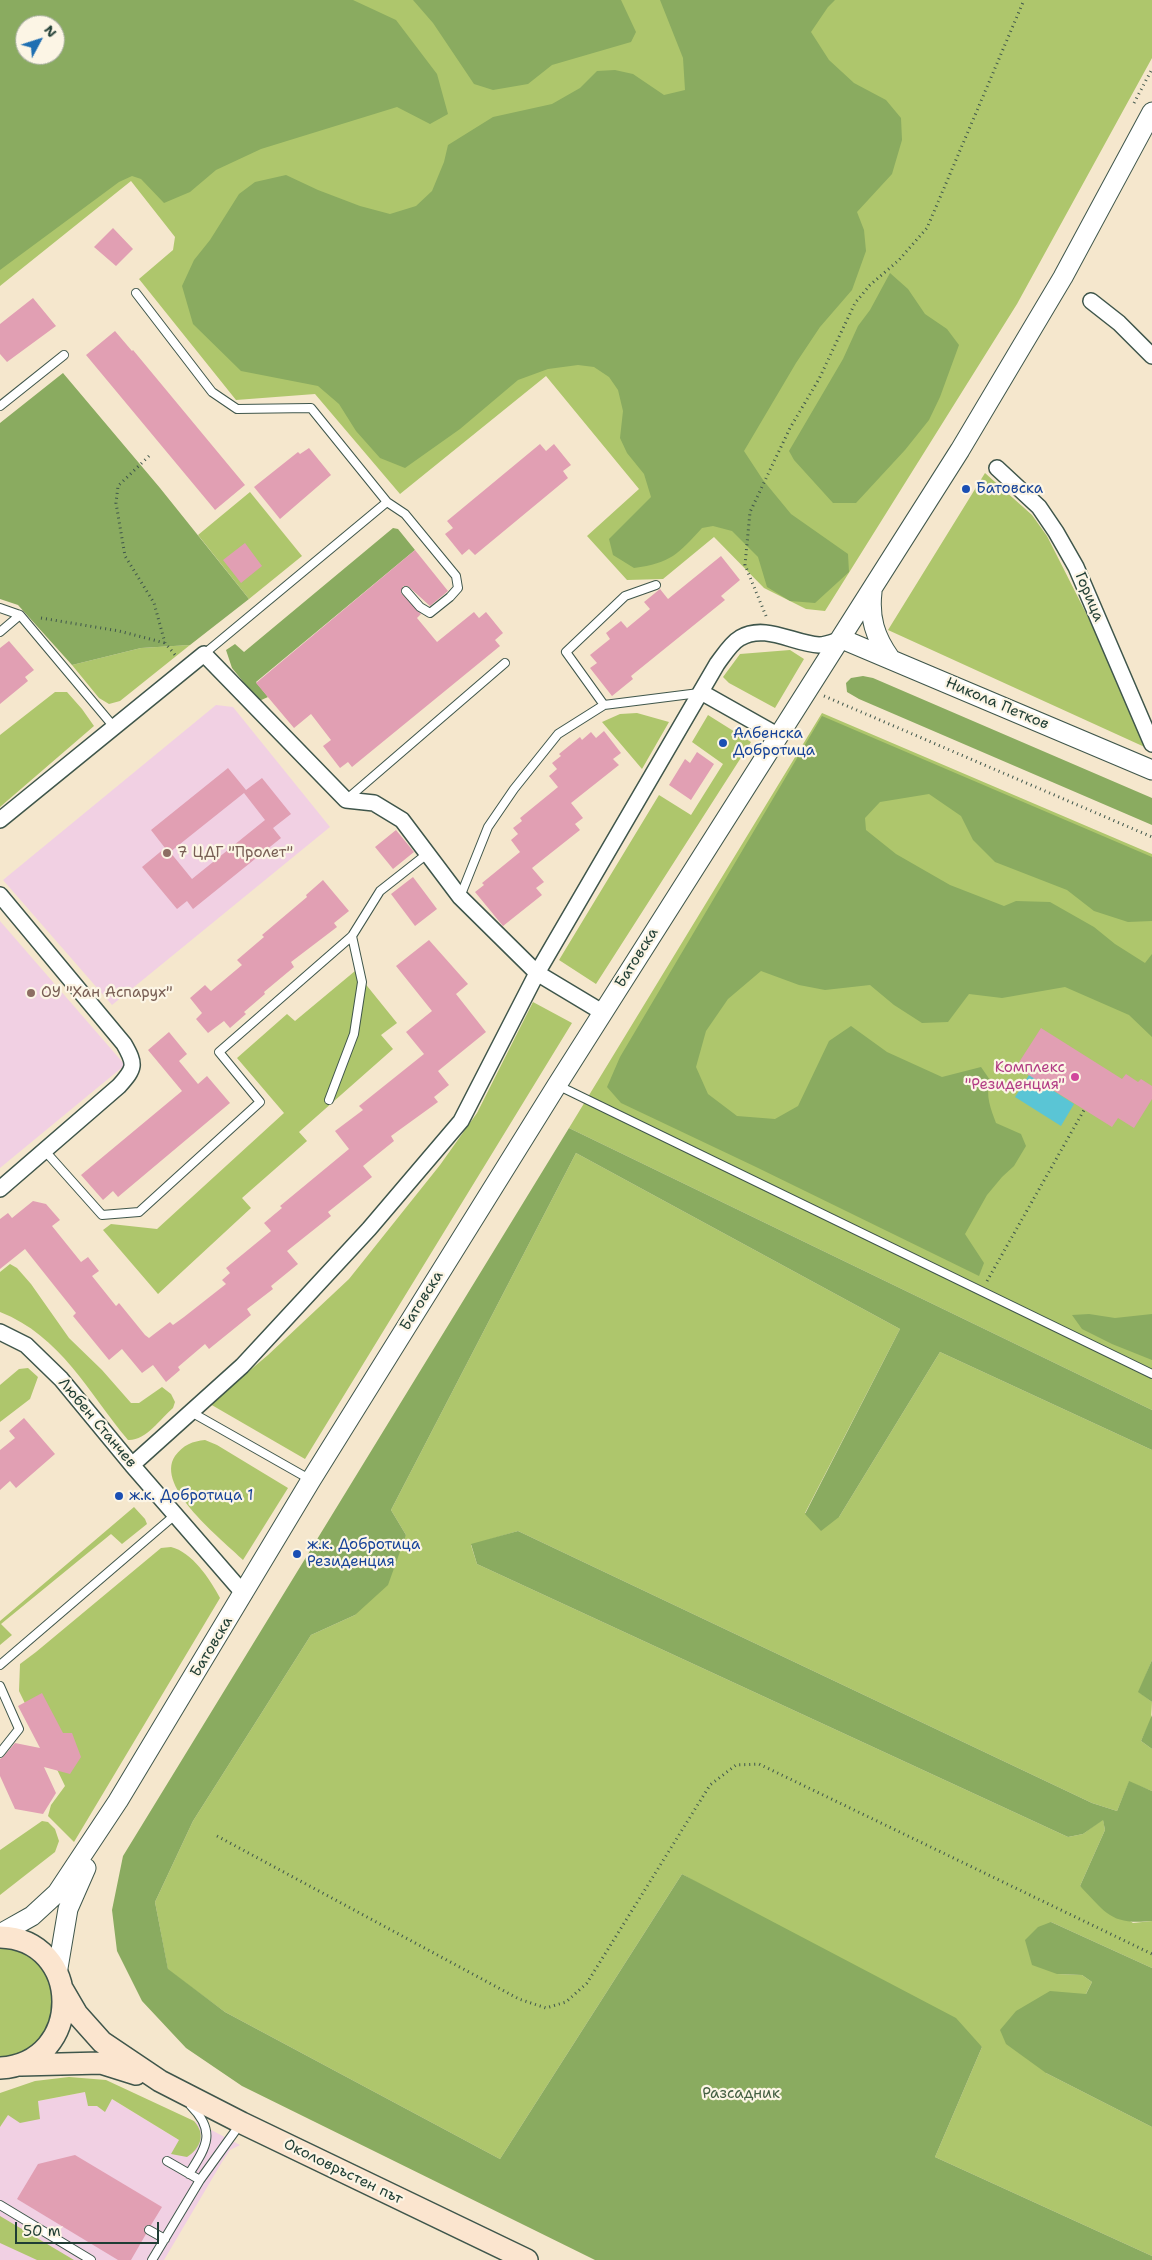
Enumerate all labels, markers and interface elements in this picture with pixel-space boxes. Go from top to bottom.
north arrow [15,15,65,65]
text: N [40,21,61,41]
place label: Батовска [976,480,1043,498]
marker: Батовска [960,483,972,495]
street label: Горица [1071,570,1107,624]
street label: Никола Петков [943,674,1051,734]
place label: Албенска Добротица [733,725,815,760]
marker: Албенска Добротица [717,737,729,749]
place label: 7 ЦДГ "Пролет" [177,844,293,862]
marker: 7 ЦДГ "Пролет" [161,847,173,859]
street label: Батовска [612,925,662,991]
place label: ОУ "Хан Аспарух" [41,984,173,1002]
marker: ОУ "Хан Аспарух" [25,987,37,999]
place label: Комплекс "Резиденция" [965,1059,1065,1094]
marker: Комплекс "Резиденция" [1069,1071,1081,1083]
street label: Батовска [397,1268,447,1334]
street label: Любен Станчев [54,1374,140,1472]
place label: ж.к. Добротица 1 [129,1487,254,1505]
marker: ж.к. Добротица 1 [113,1490,125,1502]
place label: ж.к. Добротица Резиденция [307,1536,420,1571]
marker: ж.к. Добротица Резиденция [291,1548,303,1560]
street label: Батовска [187,1614,237,1680]
park label: Разсадник [702,2085,780,2103]
street label: Околовръстен път [281,2135,405,2209]
scale bar [18,2212,161,2244]
text: 50 m [23,2221,61,2241]

